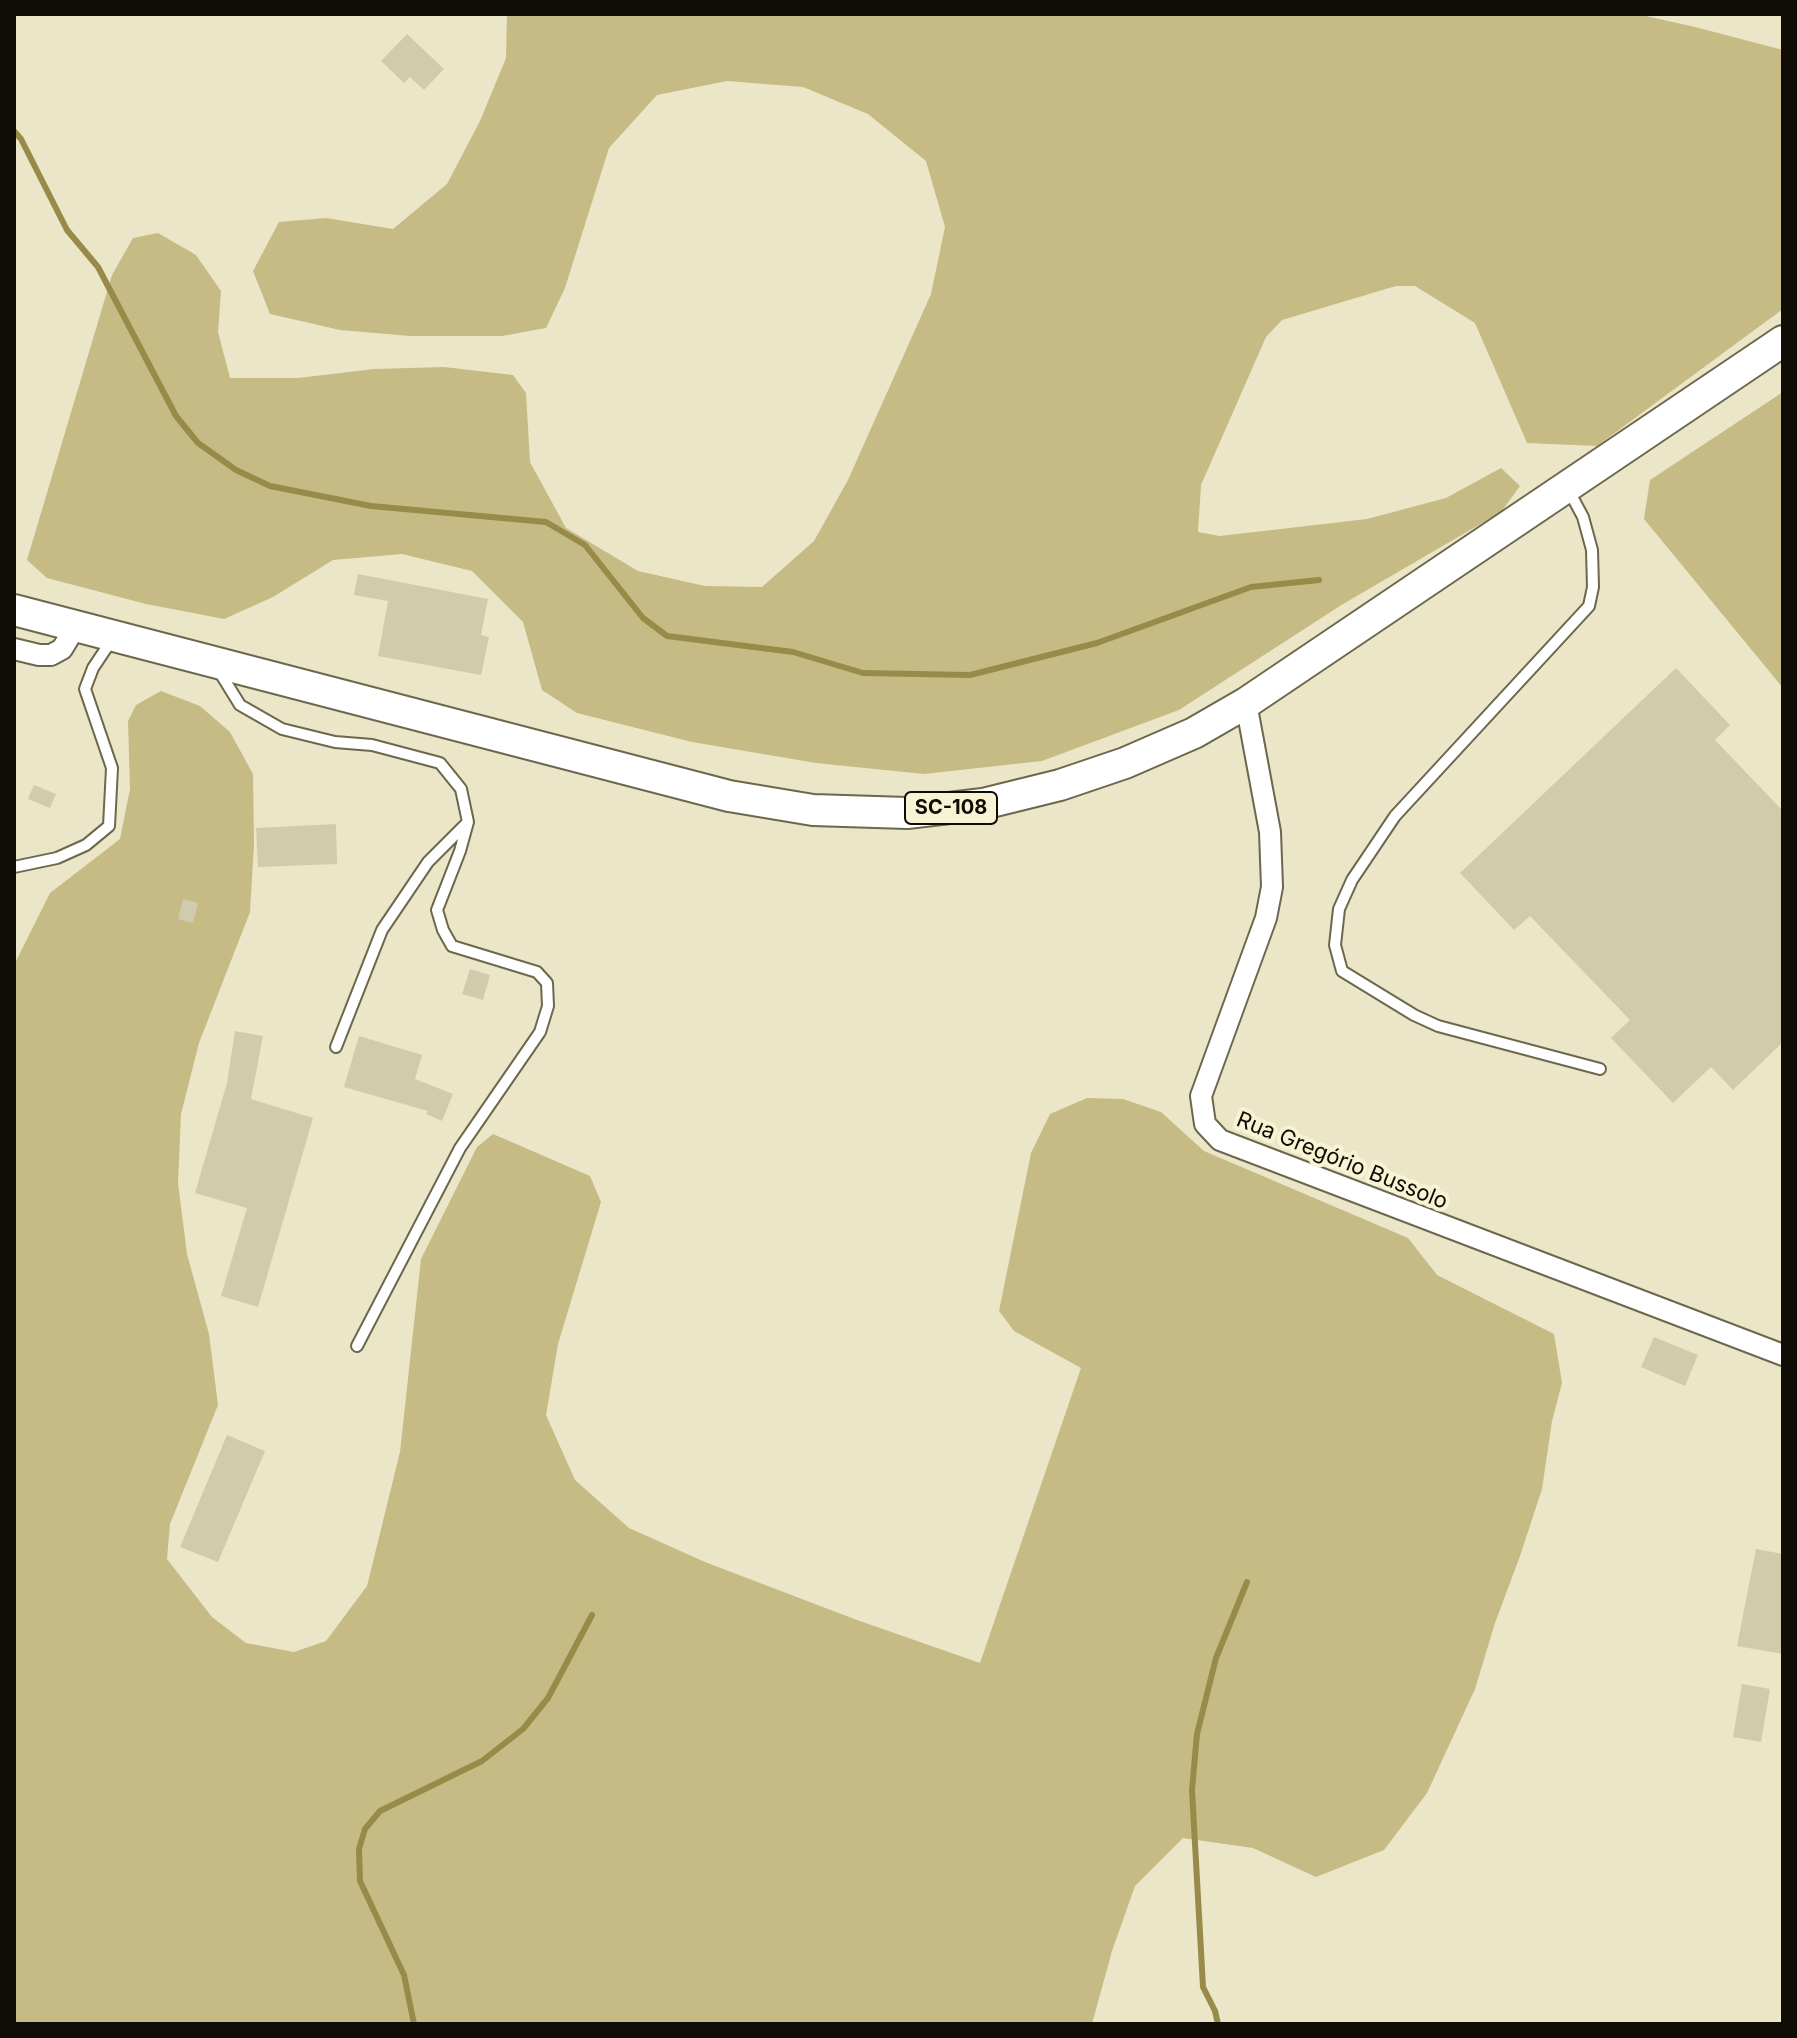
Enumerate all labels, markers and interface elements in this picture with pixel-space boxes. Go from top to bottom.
road number: SC-108 [905,792,997,824]
street label: Rua Gregório Bussolo [1233,1107,1451,1215]

